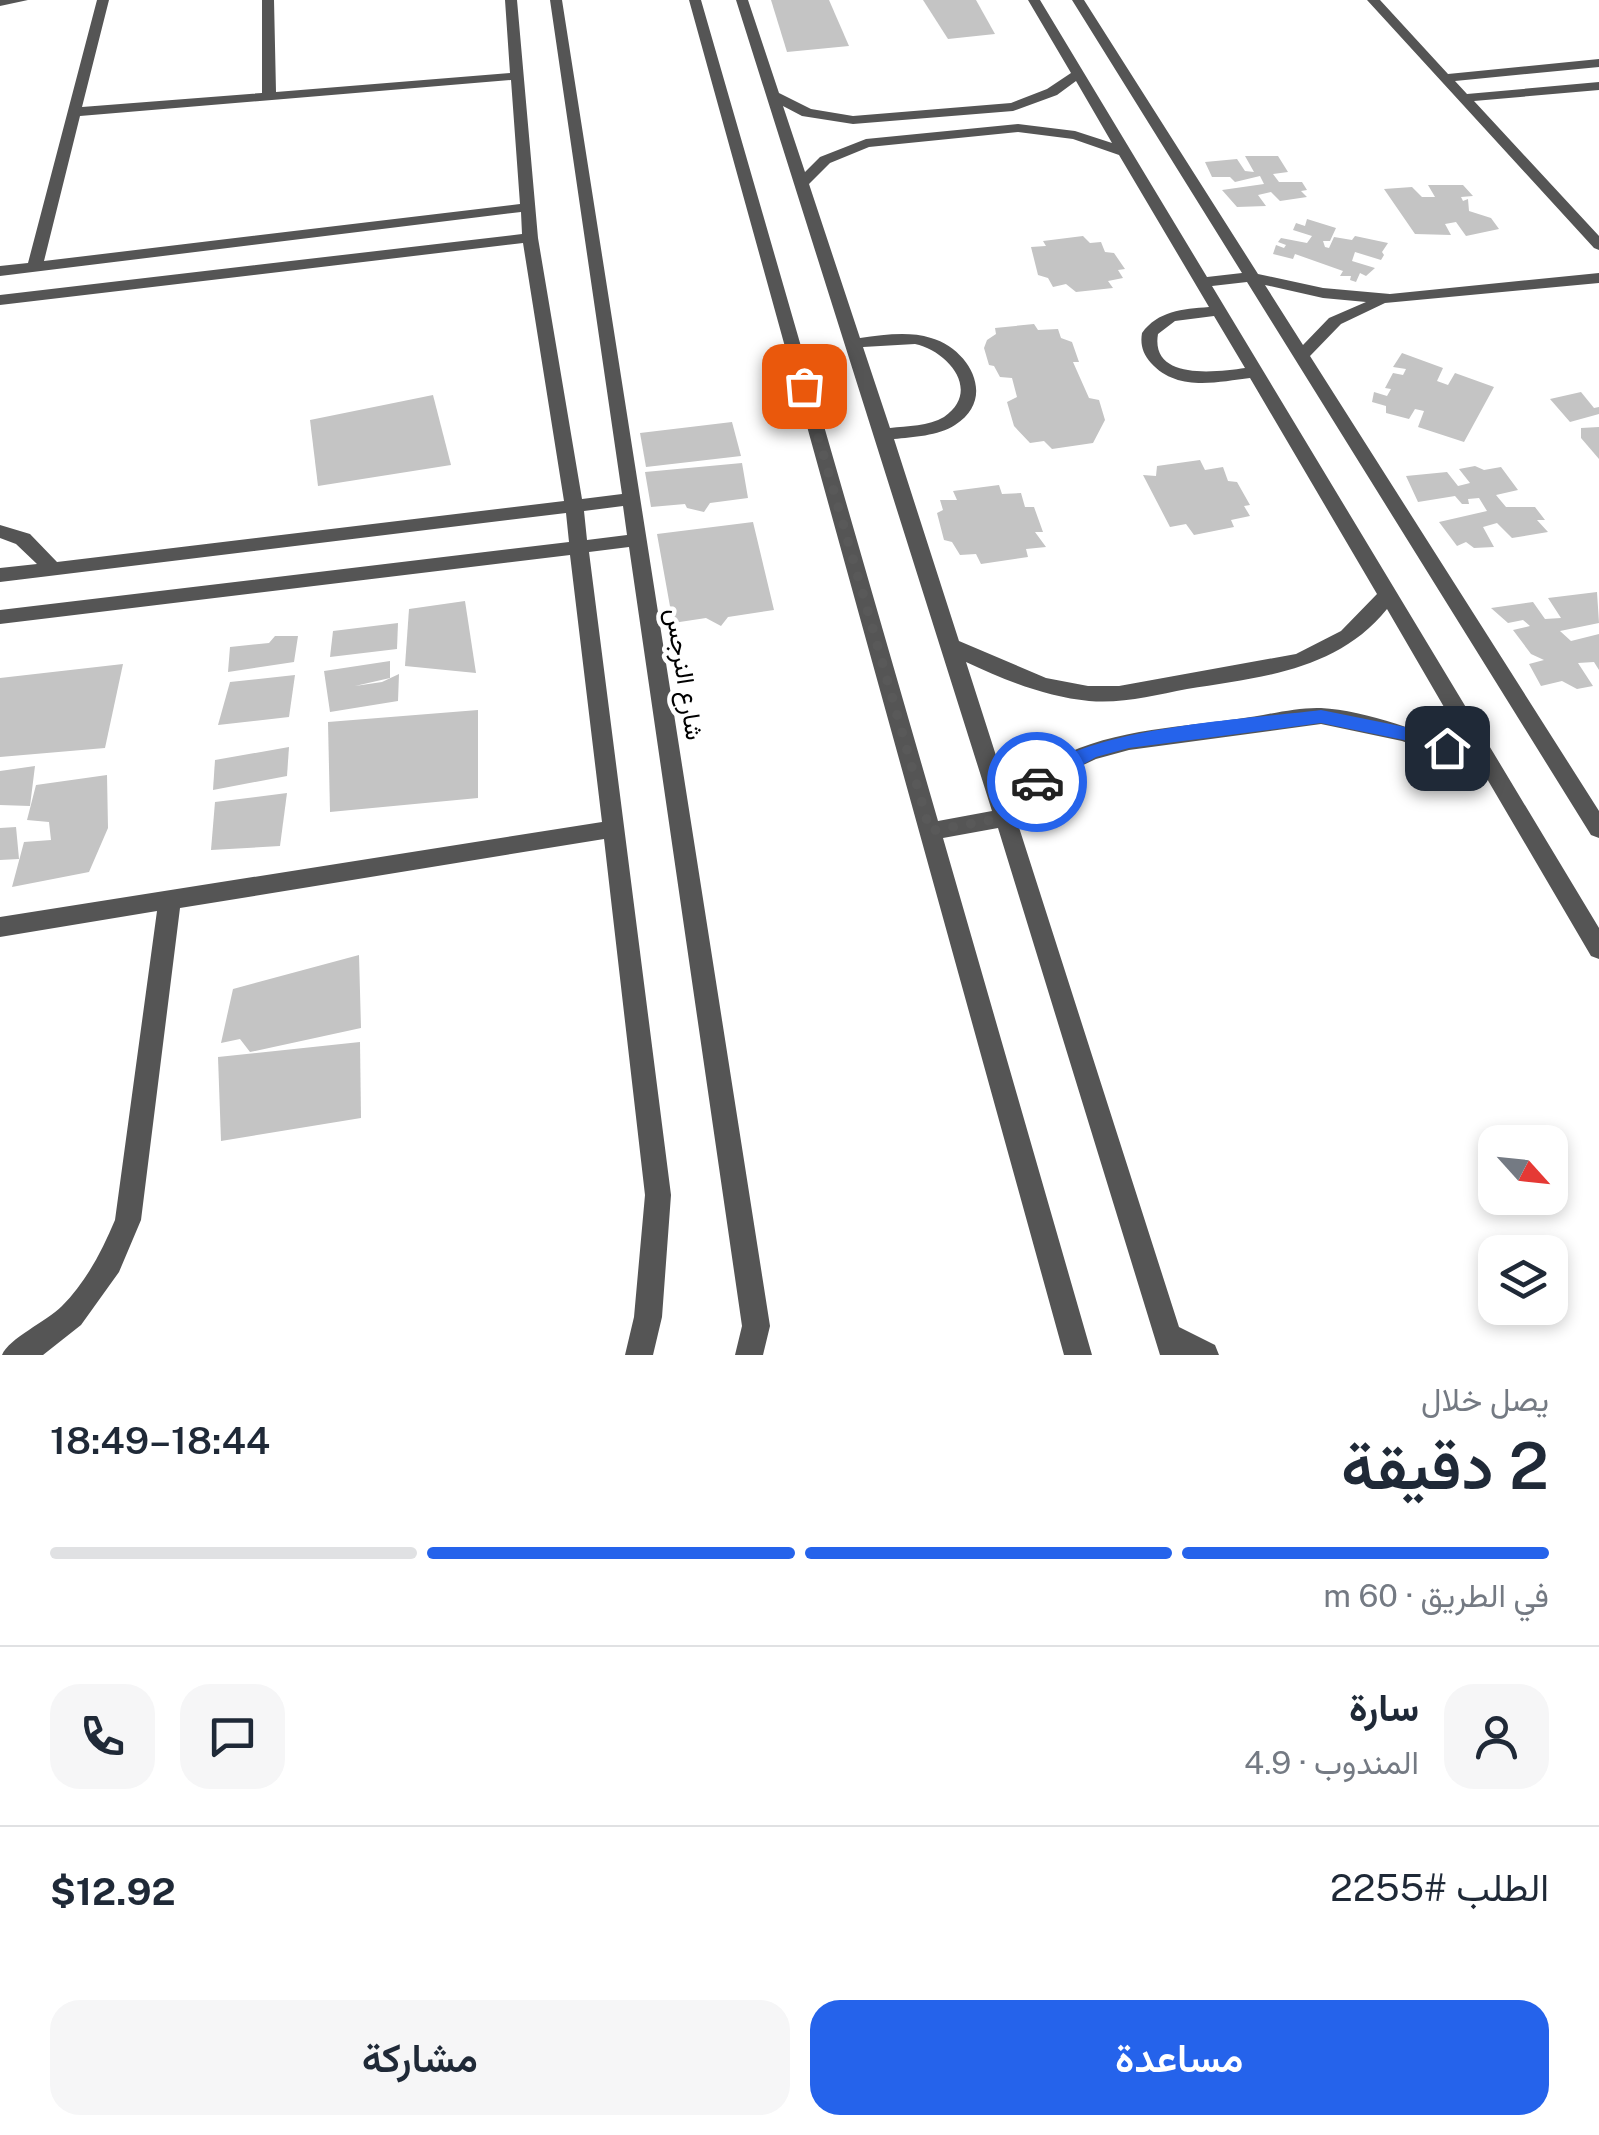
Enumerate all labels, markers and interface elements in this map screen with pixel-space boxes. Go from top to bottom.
pin [762,344,847,429]
icon: bag [777,359,832,414]
street label: شارع النرجس [658,606,710,742]
pin [1405,706,1490,791]
icon: home [1420,721,1475,776]
courier [987,732,1087,832]
icon: car [1010,755,1065,810]
north arrow [1478,1125,1568,1215]
map controls [1478,1125,1568,1325]
button: layers [1478,1235,1568,1325]
text: يصل خلال [1421,1381,1549,1418]
text: 18:44–18:49 [50,1418,270,1463]
text: 2 دقيقة [1341,1427,1549,1504]
text: في الطريق · 60 m [1323,1577,1549,1614]
button: phone [50,1684,155,1789]
button: chat [180,1684,285,1789]
button: person [1444,1684,1549,1789]
text: سارة [1349,1685,1419,1730]
text: المندوب · 4.9 [1244,1744,1419,1781]
text: الطلب #2255 [1330,1865,1549,1910]
text: $12.92 [50,1869,176,1914]
button: مشاركة [50,2000,790,2115]
button: مساعدة [810,2000,1549,2115]

